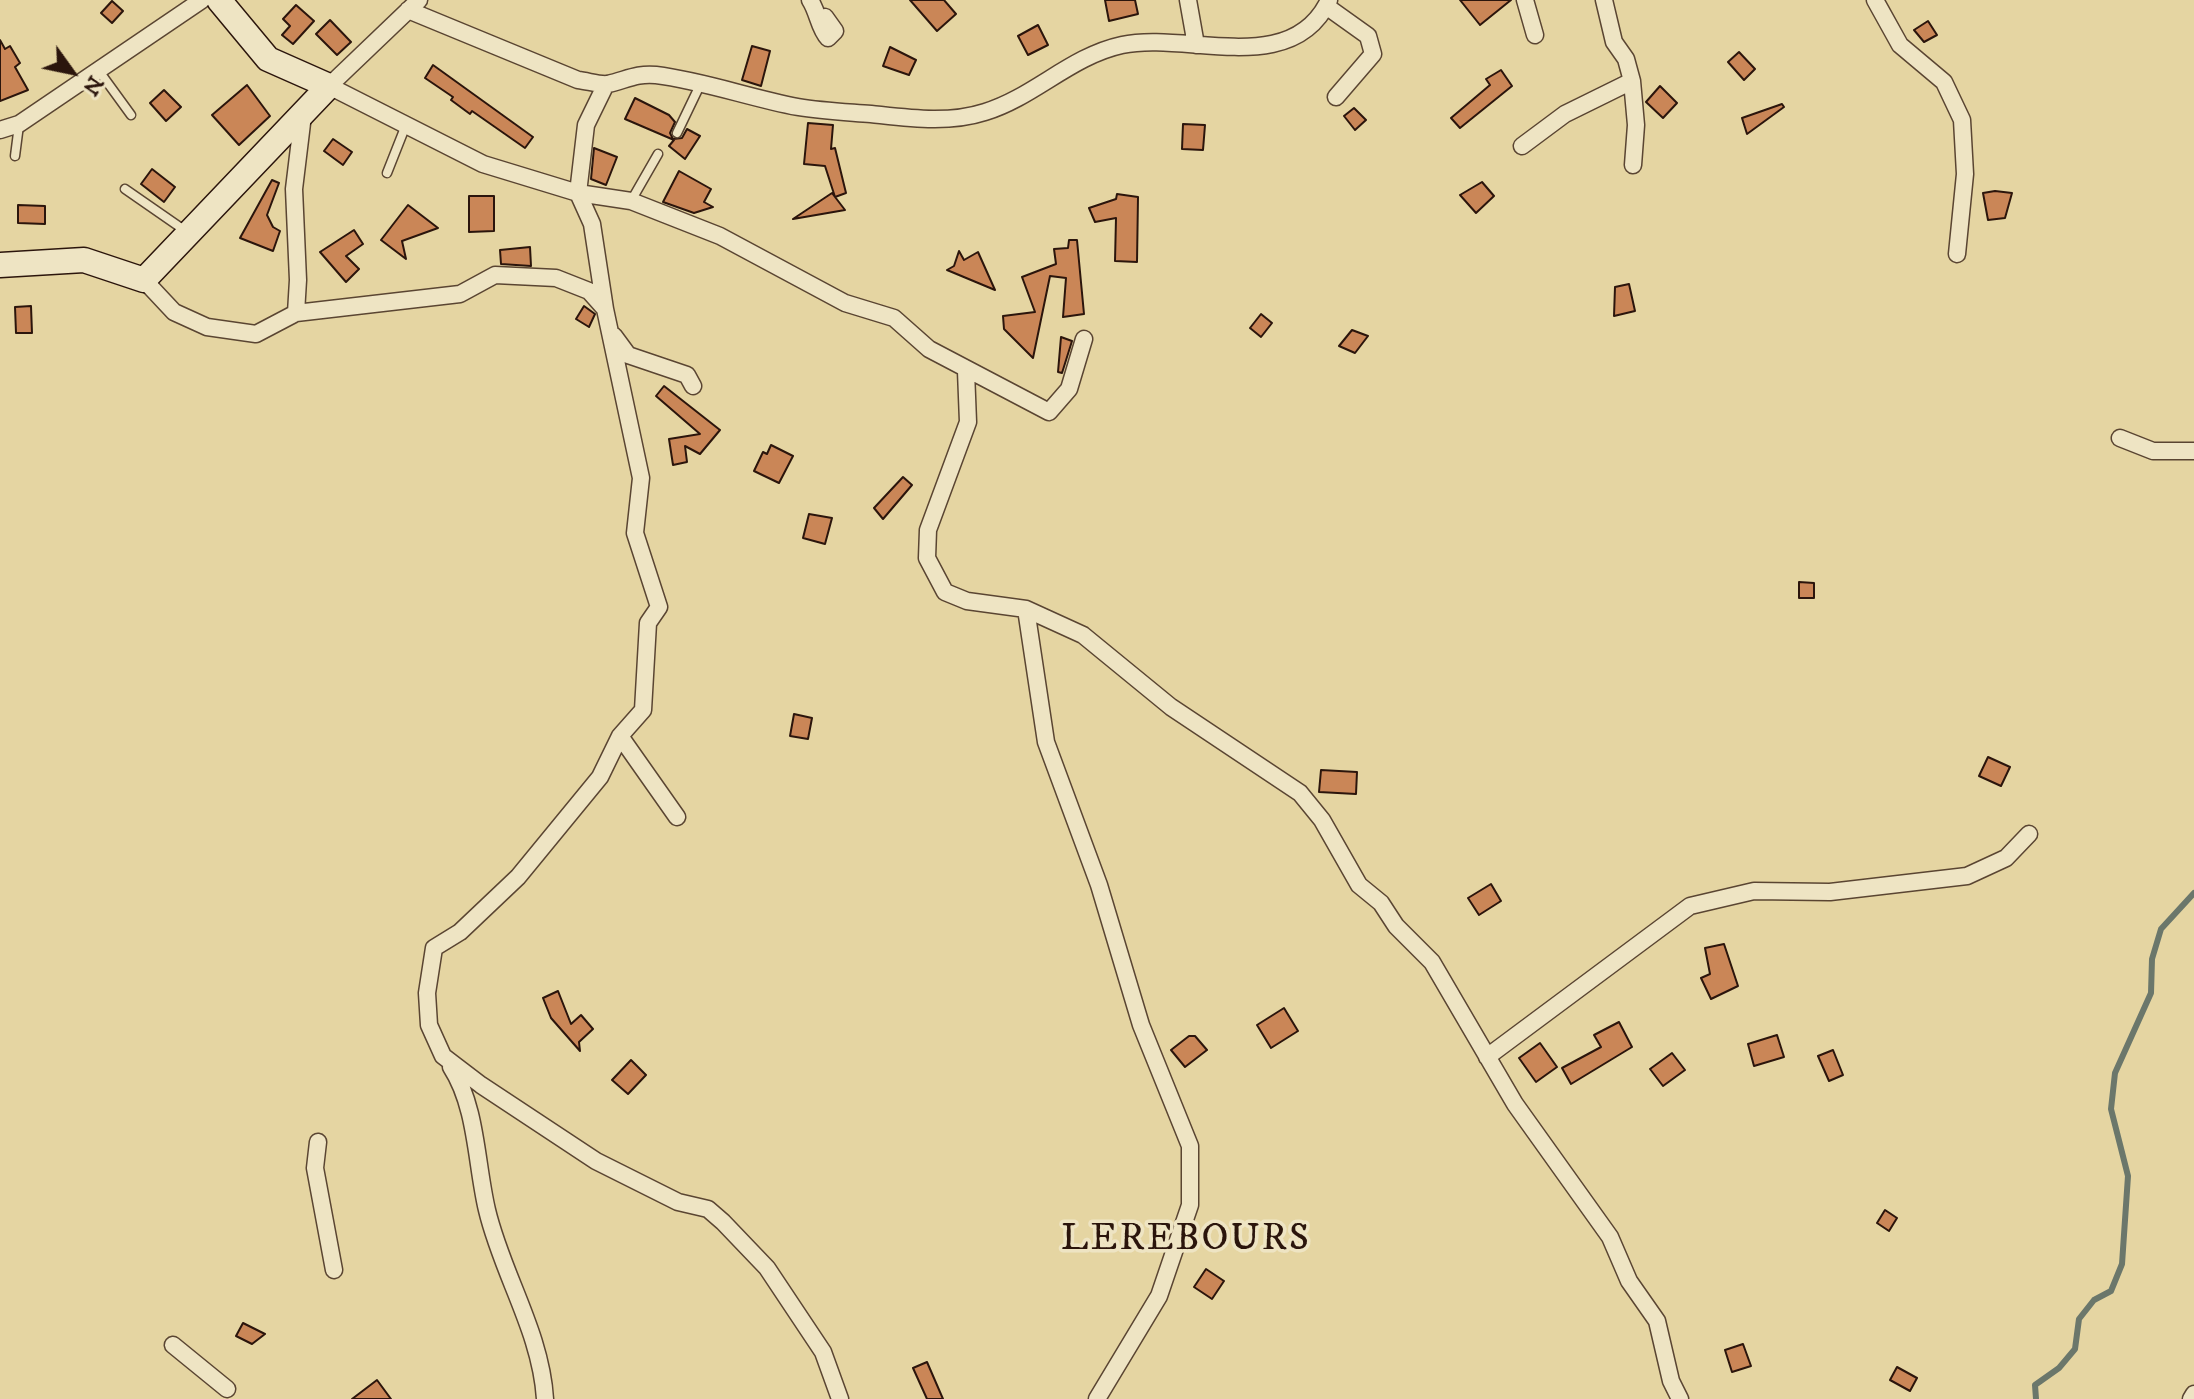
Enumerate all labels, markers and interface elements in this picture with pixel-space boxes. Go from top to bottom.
north arrow [32,32,112,112]
text: N [76,70,109,100]
district label: LEREBOURS [1061,1218,1311,1264]

